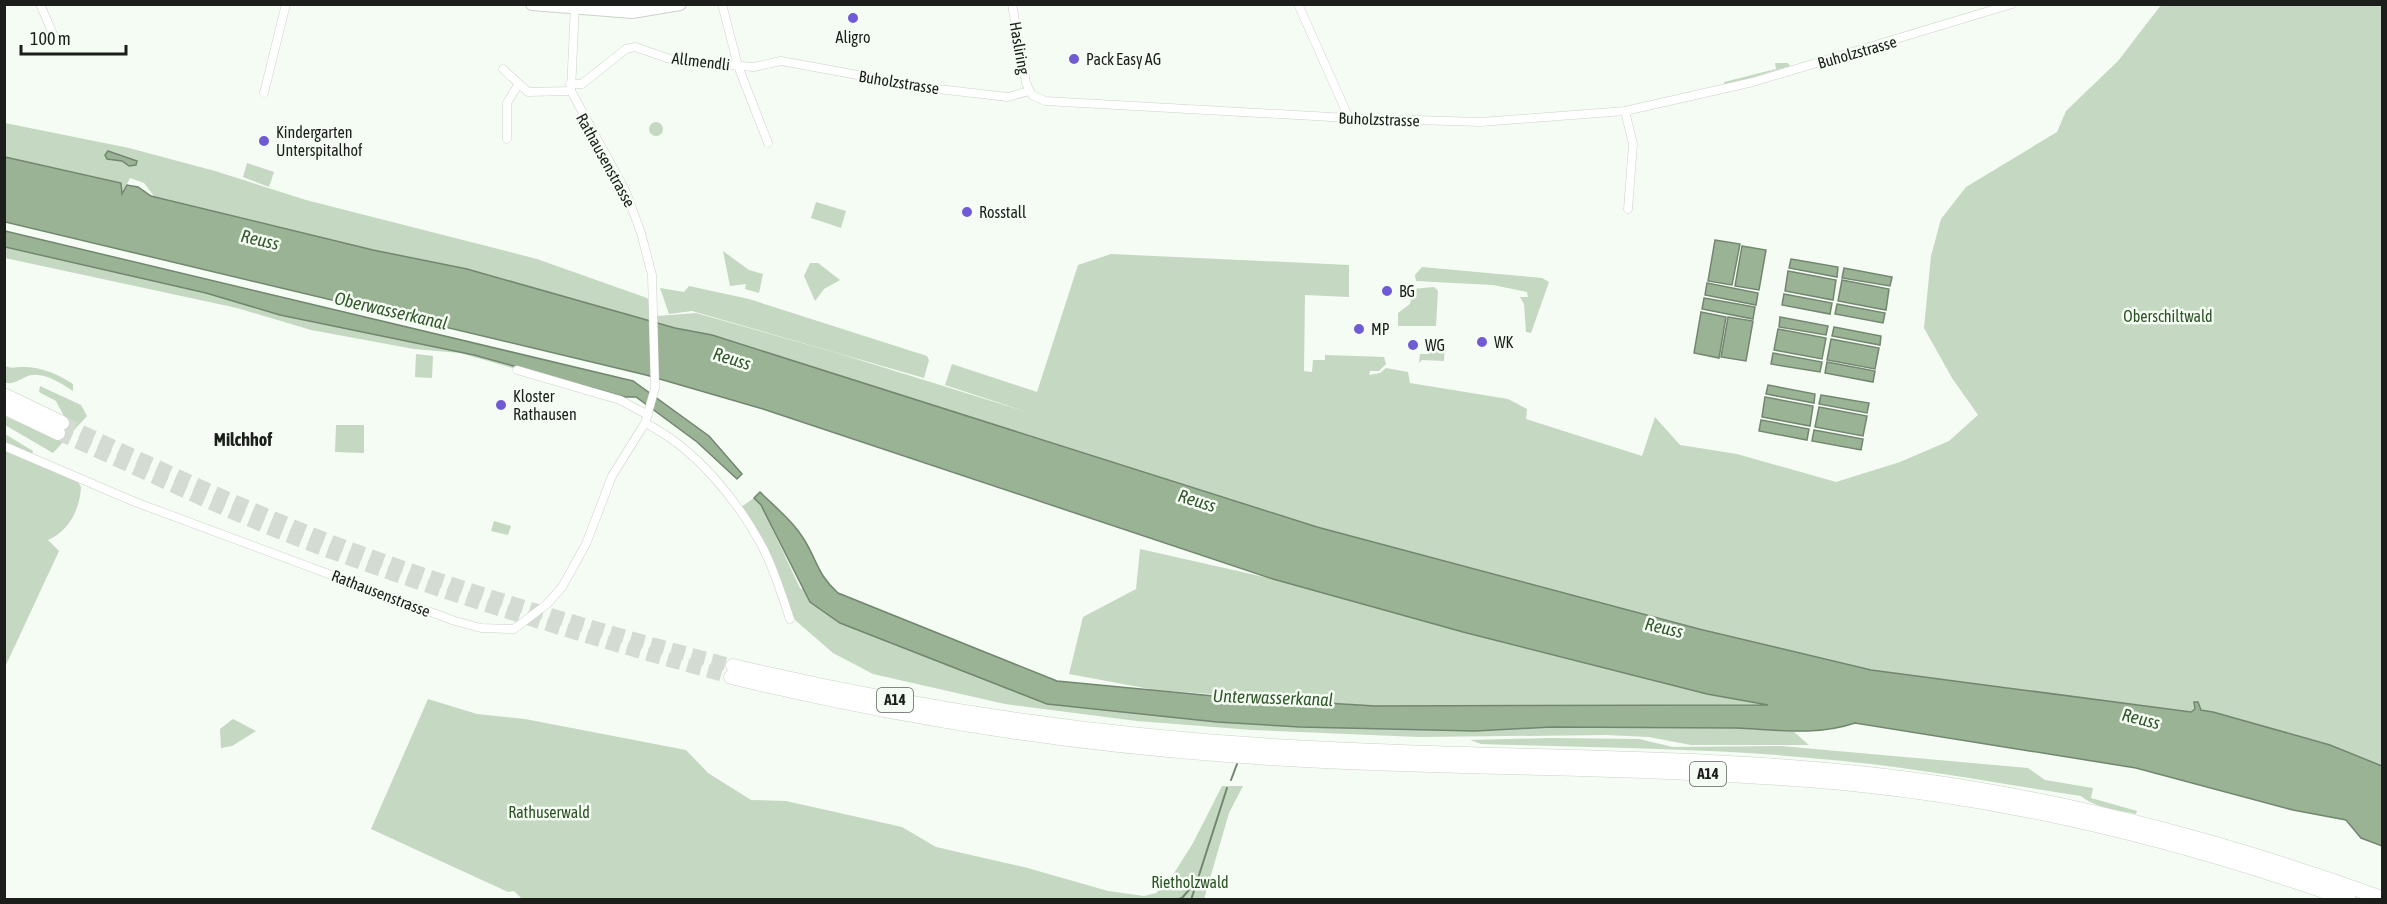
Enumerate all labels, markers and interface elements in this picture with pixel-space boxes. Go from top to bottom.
marker: Aligro [846,11,860,25]
scale bar [21,18,126,56]
street label: Hasliring [1006,20,1034,76]
text: 100 m [30,28,71,49]
place label: Aligro [836,28,870,47]
street label: Buholzstrasse [1815,32,1899,72]
street label: Allmendli [671,49,731,73]
place label: Pack Easy AG [1086,50,1161,69]
marker: Pack Easy AG [1067,52,1081,66]
street label: Buholzstrasse [857,67,941,97]
street label: Buholzstrasse [1338,109,1420,129]
street label: Rathausenstrasse [573,110,639,210]
place label: Kindergarten Unterspitalhof [276,123,363,160]
marker: Kindergarten Unterspitalhof [257,134,271,148]
place label: Rosstall [979,203,1027,221]
marker: Rosstall [960,205,974,219]
water label: Reuss [239,225,281,254]
place label: BG [1399,282,1415,300]
marker: BG [1380,284,1394,298]
water label: Oberwasserkanal [333,287,450,334]
park label: Oberschiltwald [2123,307,2213,325]
place label: MP [1371,320,1390,338]
marker: MP [1352,322,1366,336]
place label: WK [1494,333,1514,351]
marker: WK [1475,335,1489,349]
place label: WG [1425,336,1445,354]
marker: WG [1406,338,1420,352]
water label: Reuss [711,343,754,374]
place label: Kloster Rathausen [513,387,577,423]
marker: Kloster Rathausen [494,398,508,412]
district label: Milchhof [214,429,273,450]
water label: Reuss [1176,485,1219,516]
street label: Rathausenstrasse [329,566,433,620]
water label: Reuss [1643,613,1685,642]
water label: Unterwasserkanal [1212,685,1334,710]
road number: A14 [877,688,913,712]
water label: Reuss [2120,704,2162,733]
road number: A14 [1690,762,1726,786]
park label: Rathuserwald [508,803,590,821]
park label: Rietholzwald [1151,873,1229,891]

